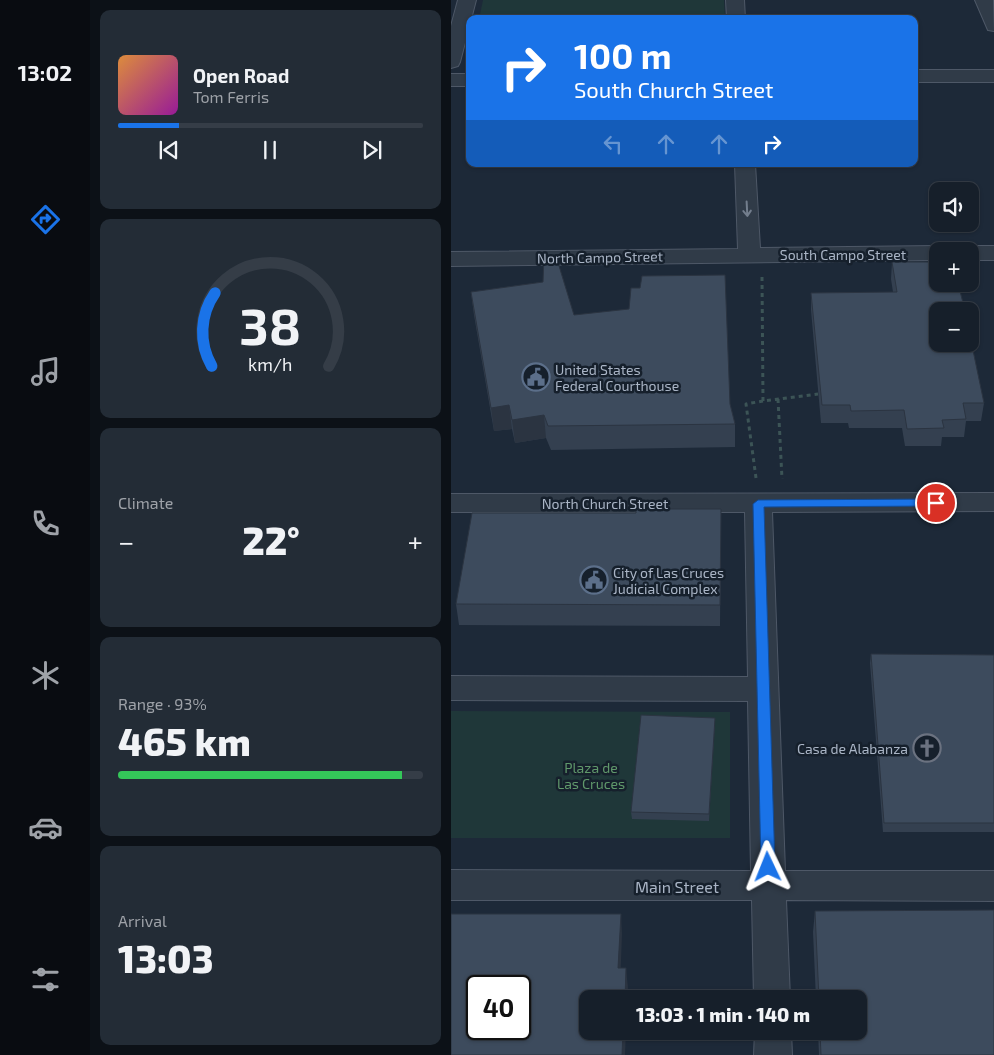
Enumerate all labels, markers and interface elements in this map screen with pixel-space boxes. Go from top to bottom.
text: 100 m [574,34,672,76]
icon: right [491,35,556,100]
text: 13:02 [18,59,72,85]
text: Open Road [193,64,289,87]
text: South Church Street [574,76,773,102]
text: Tom Ferris [193,87,269,106]
icon: left [599,130,627,158]
icon: ahead [652,130,680,158]
icon: ahead [705,130,733,158]
icon: right [758,130,786,158]
icon: previous [155,136,183,164]
icon: pause [256,136,284,164]
icon: next [358,136,386,164]
map controls [929,182,979,352]
button: sound [929,182,979,232]
one-way arrow [743,201,752,217]
icon: directions [28,202,63,237]
button: + [929,242,979,292]
street label: South Campo Street [780,246,906,263]
street label: North Campo Street [537,247,663,267]
text: 38 [240,293,301,355]
button: − [929,302,979,352]
text: km/h [248,353,293,375]
icon: music [28,354,63,389]
place label: United States Federal Courthouse [555,361,679,394]
public building icon: United States Federal Courthouse [521,362,551,392]
pin [915,482,957,524]
icon: arrive [922,489,950,517]
text: Climate [118,493,173,512]
street label: North Church Street [542,495,668,512]
icon: phone [28,506,63,541]
text: 22° [242,517,300,563]
text: − [118,524,134,558]
text: + [408,524,423,558]
place label: City of Las Cruces Judicial Complex [613,564,724,597]
public building icon: City of Las Cruces Judicial Complex [579,565,609,595]
icon: climate [28,658,63,693]
text: Range · 93% [118,694,207,713]
text: 465 km [118,718,251,764]
church icon: Casa de Alabanza [912,733,942,763]
place label: Casa de Alabanza [797,740,908,757]
park label: Plaza de Las Cruces [557,759,625,792]
icon: car [28,810,63,845]
position arrow [741,840,793,892]
street label: Main Street [635,877,719,896]
text: Arrival [118,911,167,930]
text: 13:03 [118,935,213,981]
icon: filters [28,962,63,997]
speed limit sign: 40 [466,975,531,1040]
text: 13:03 · 1 min · 140 m [636,1003,810,1026]

